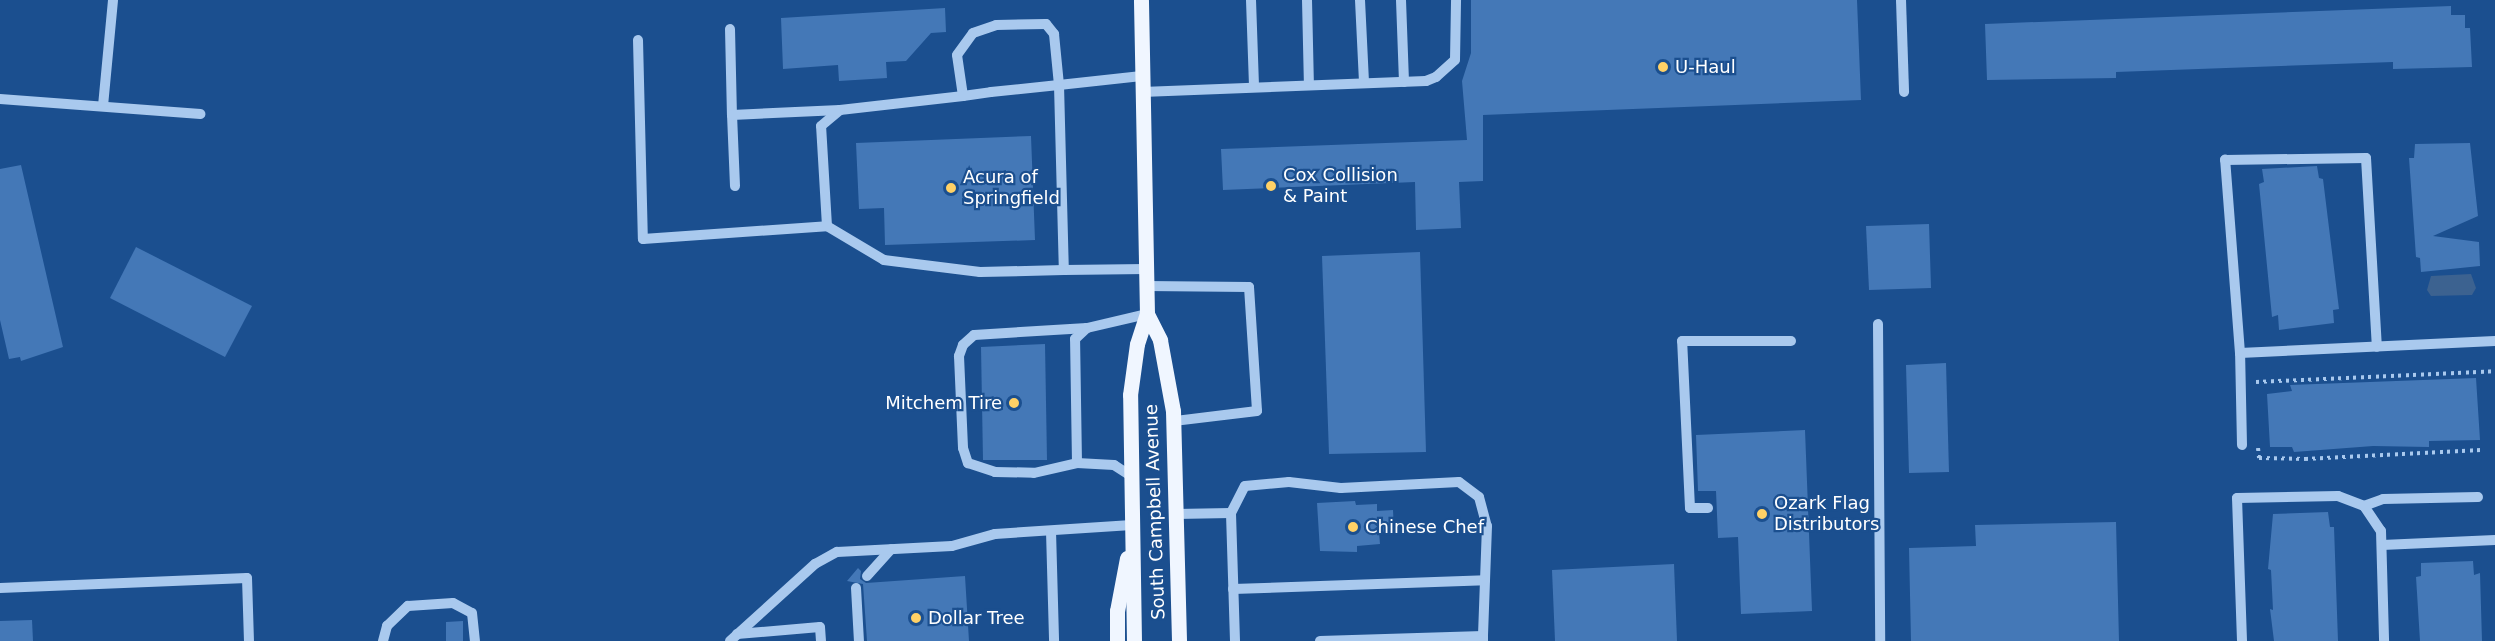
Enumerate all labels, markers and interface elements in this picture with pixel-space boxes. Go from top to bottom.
place label: U-Haul [1675,56,1736,78]
marker: U-Haul [1656,60,1670,74]
place label: Cox Collision & Paint [1283,165,1398,207]
place label: Acura of Springfield [963,167,1060,210]
marker: Cox Collision & Paint [1264,179,1278,193]
marker: Acura of Springfield [944,181,958,195]
place label: Mitchem Tire [885,392,1002,414]
marker: Mitchem Tire [1007,396,1021,410]
street label: South Campbell Avenue [1140,404,1170,620]
place label: Ozark Flag Distributors [1774,493,1879,536]
marker: Ozark Flag Distributors [1755,507,1769,521]
place label: Chinese Chef [1365,516,1484,538]
marker: Chinese Chef [1346,520,1360,534]
place label: Dollar Tree [928,607,1025,629]
marker: Dollar Tree [909,611,923,625]

